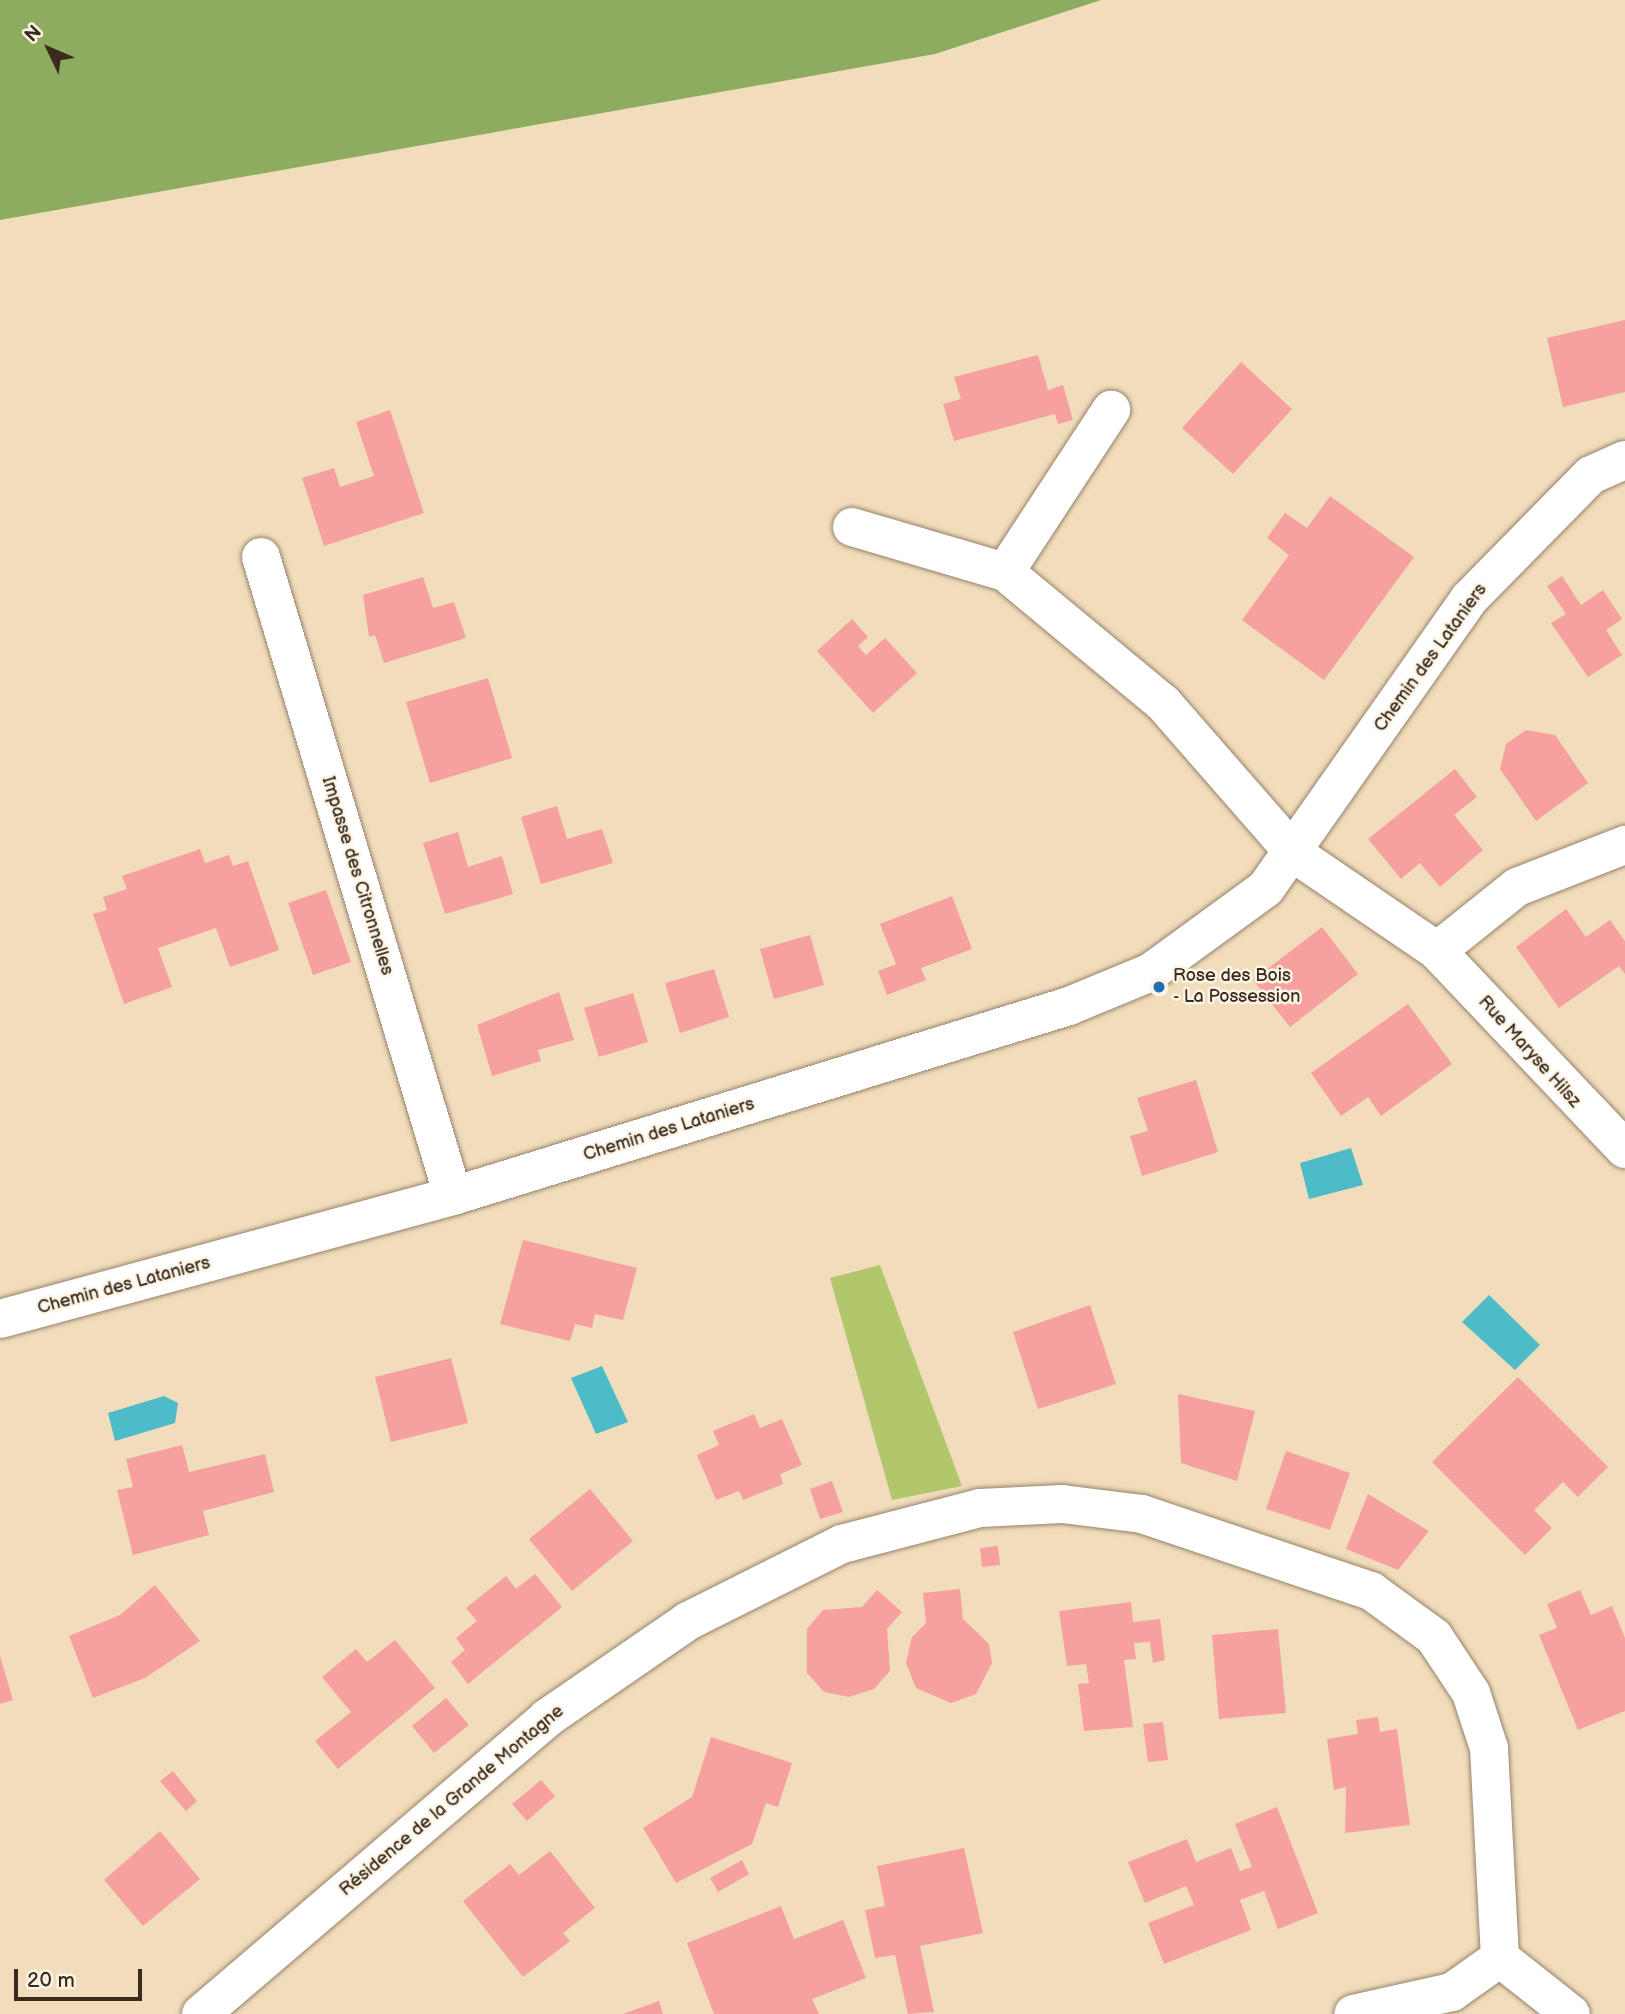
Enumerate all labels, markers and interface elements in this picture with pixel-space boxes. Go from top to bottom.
north arrow [14,14,84,84]
text: N [20,21,47,47]
street label: Chemin des Lataniers [1370,580,1492,736]
street label: Impasse des Citronnelles [316,774,398,978]
place label: Rose des Bois - La Possession [1173,966,1301,1009]
marker: Rose des Bois - La Possession [1151,979,1167,995]
street label: Rue Maryse Hilsz [1473,992,1585,1112]
street label: Chemin des Lataniers [581,1094,757,1166]
street label: Chemin des Lataniers [35,1253,213,1319]
street label: Résidence de la Grande Montagne [336,1701,568,1901]
scale bar [18,1954,145,1998]
text: 20 m [27,1968,75,1993]

